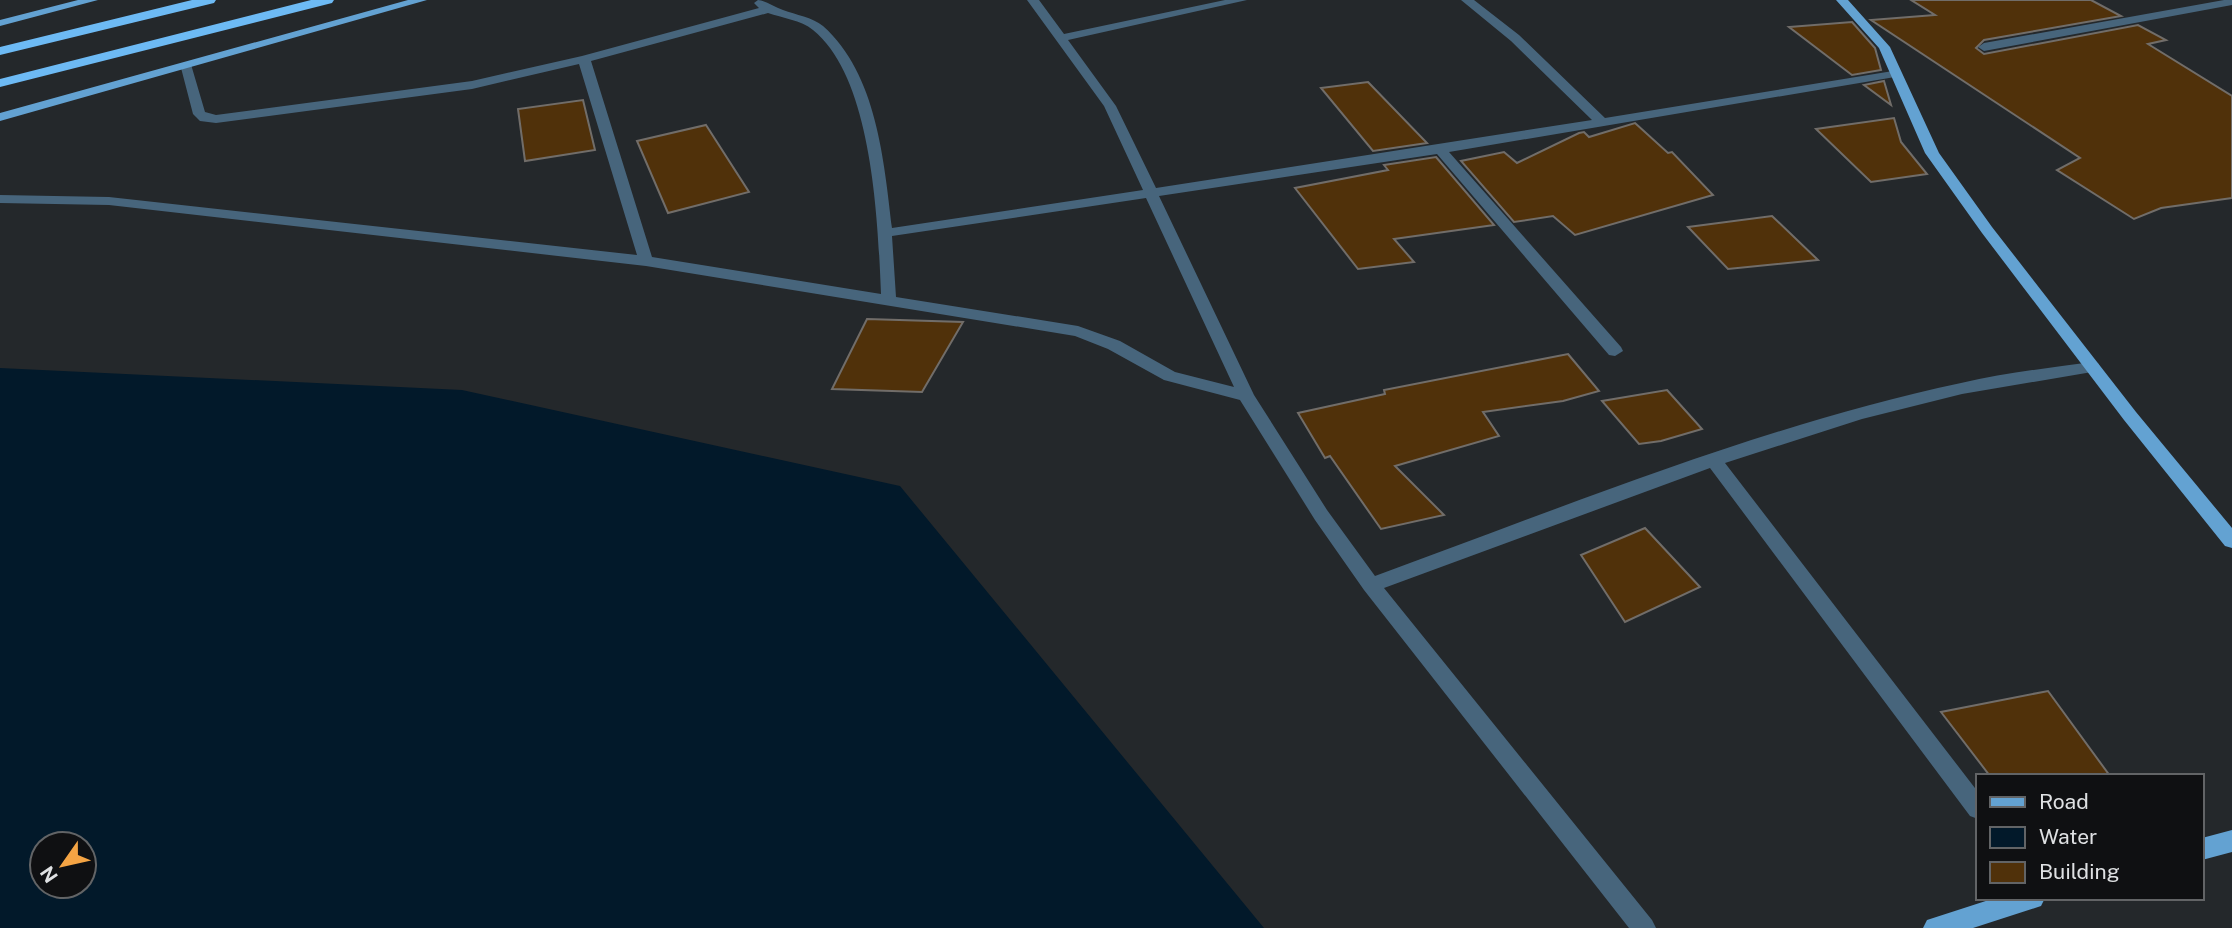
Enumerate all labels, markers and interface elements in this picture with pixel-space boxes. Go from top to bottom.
legend [1976,774,2204,900]
text: Road [2039,789,2089,814]
text: Water [2039,824,2097,849]
north arrow [28,830,98,900]
text: Building [2039,859,2120,884]
text: N [36,862,62,887]

